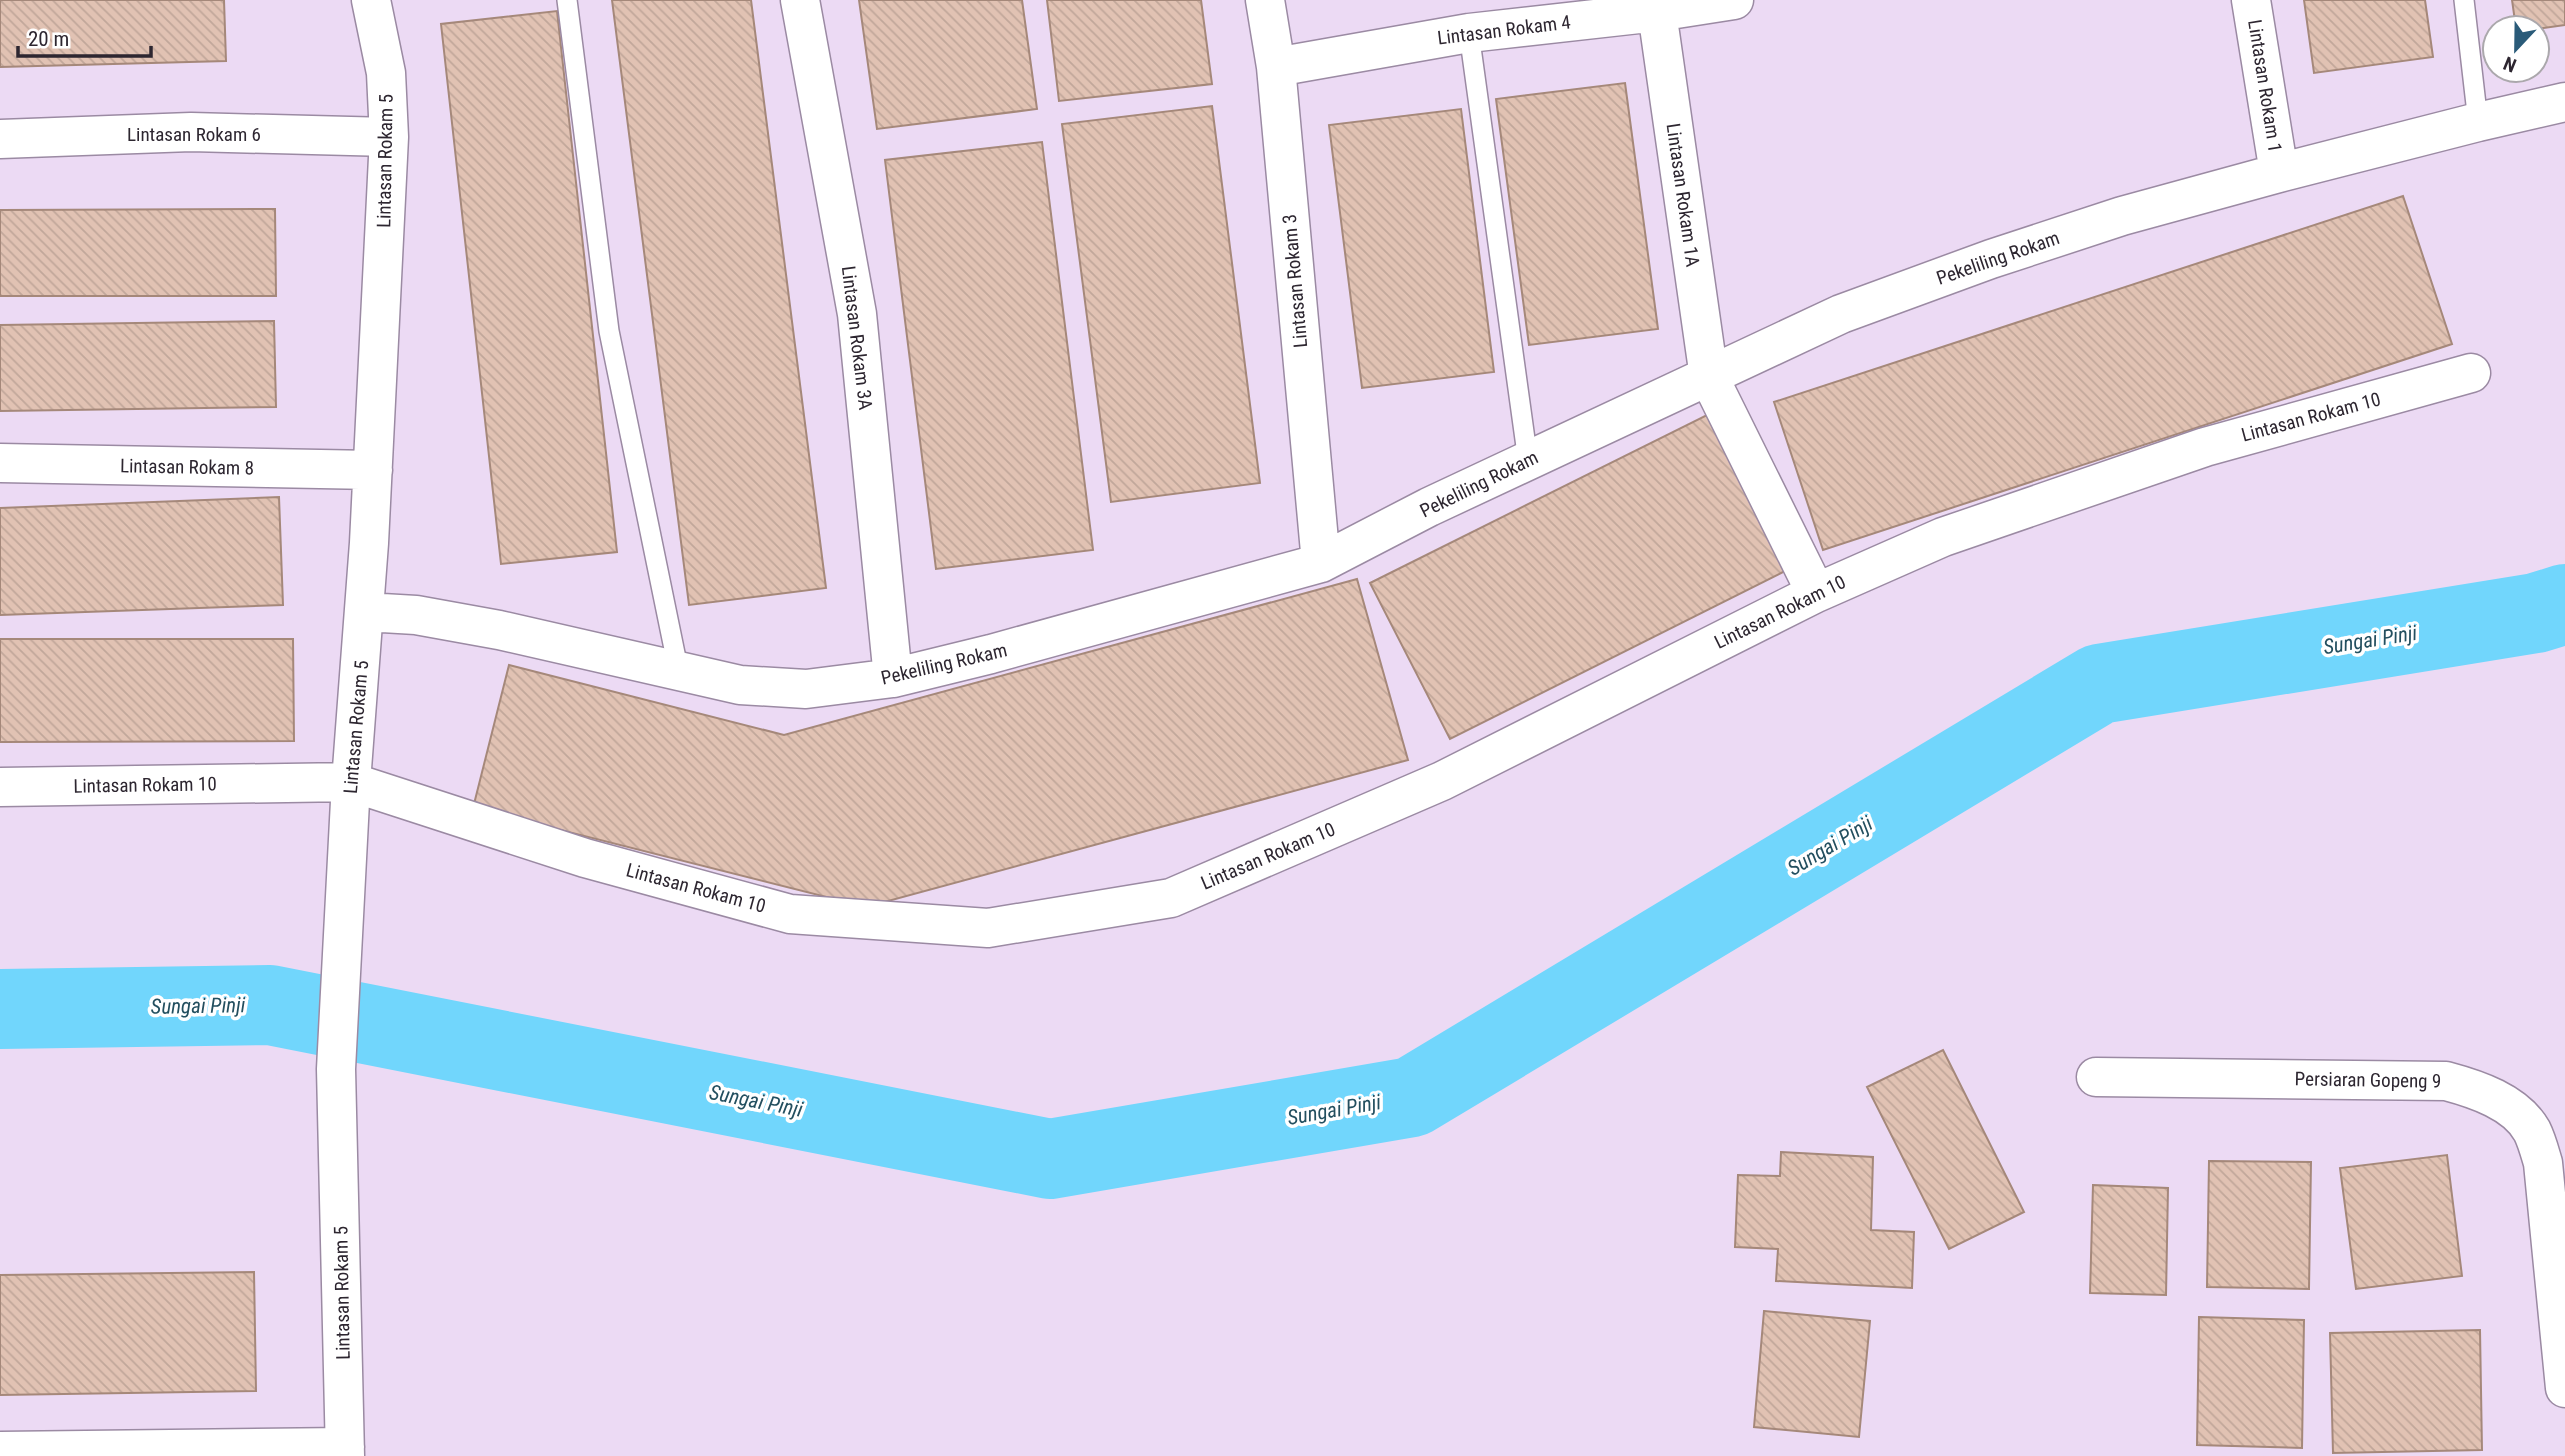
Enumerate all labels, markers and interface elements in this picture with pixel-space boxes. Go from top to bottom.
street label: Lintasan Rokam 4 [1436,10,1572,50]
scale bar [18,14,150,58]
north arrow [2481,14,2551,84]
street label: Lintasan Rokam 1 [2243,18,2287,154]
text: 20 m [28,27,69,51]
text: N [2500,51,2520,77]
street label: Lintasan Rokam 5 [372,94,398,228]
street label: Lintasan Rokam 1A [1662,122,1704,268]
street label: Lintasan Rokam 6 [127,123,261,146]
street label: Lintasan Rokam 3 [1278,213,1312,349]
street label: Pekeliling Rokam [1933,226,2063,290]
street label: Lintasan Rokam 3A [837,265,877,411]
street label: Lintasan Rokam 10 [2239,387,2383,447]
street label: Pekeliling Rokam [1416,445,1542,523]
street label: Lintasan Rokam 8 [120,454,254,480]
street label: Lintasan Rokam 10 [1711,570,1849,654]
water label: Sungai Pinji [2321,621,2419,659]
street label: Pekeliling Rokam [879,638,1009,690]
street label: Lintasan Rokam 5 [339,659,373,795]
street label: Lintasan Rokam 10 [73,772,217,798]
water label: Sungai Pinji [1783,811,1877,881]
street label: Lintasan Rokam 10 [1198,817,1338,895]
street label: Lintasan Rokam 10 [624,858,768,918]
water label: Sungai Pinji [150,993,246,1019]
street label: Persiaran Gopeng 9 [2294,1067,2442,1093]
water label: Sungai Pinji [707,1080,805,1122]
water label: Sungai Pinji [1285,1090,1383,1130]
street label: Lintasan Rokam 5 [329,1226,355,1360]

